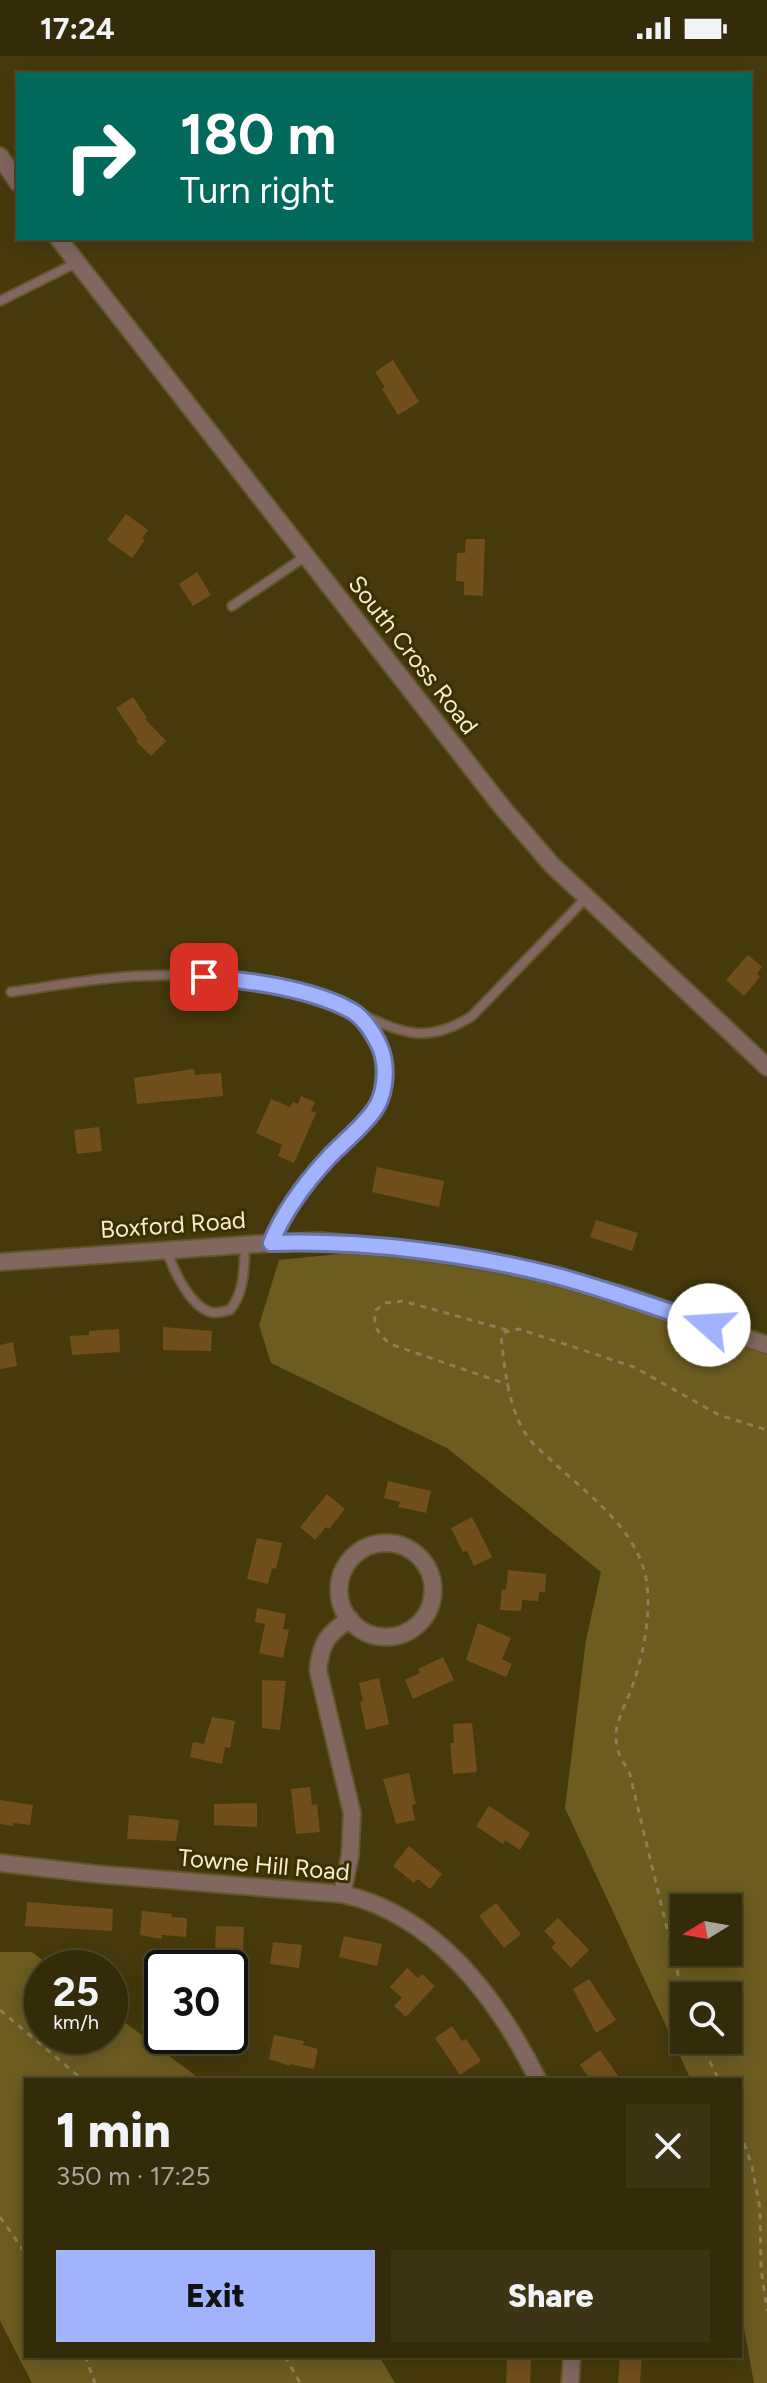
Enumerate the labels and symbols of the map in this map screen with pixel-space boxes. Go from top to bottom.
street label: South Cross Road [342,570,484,740]
pin [170,943,238,1011]
street label: Boxford Road [99,1205,247,1244]
position arrow [667,1283,751,1367]
street label: Towne Hill Road [177,1843,351,1886]
north arrow [670,1894,742,1966]
speed limit sign: 30 [144,1950,248,2054]

